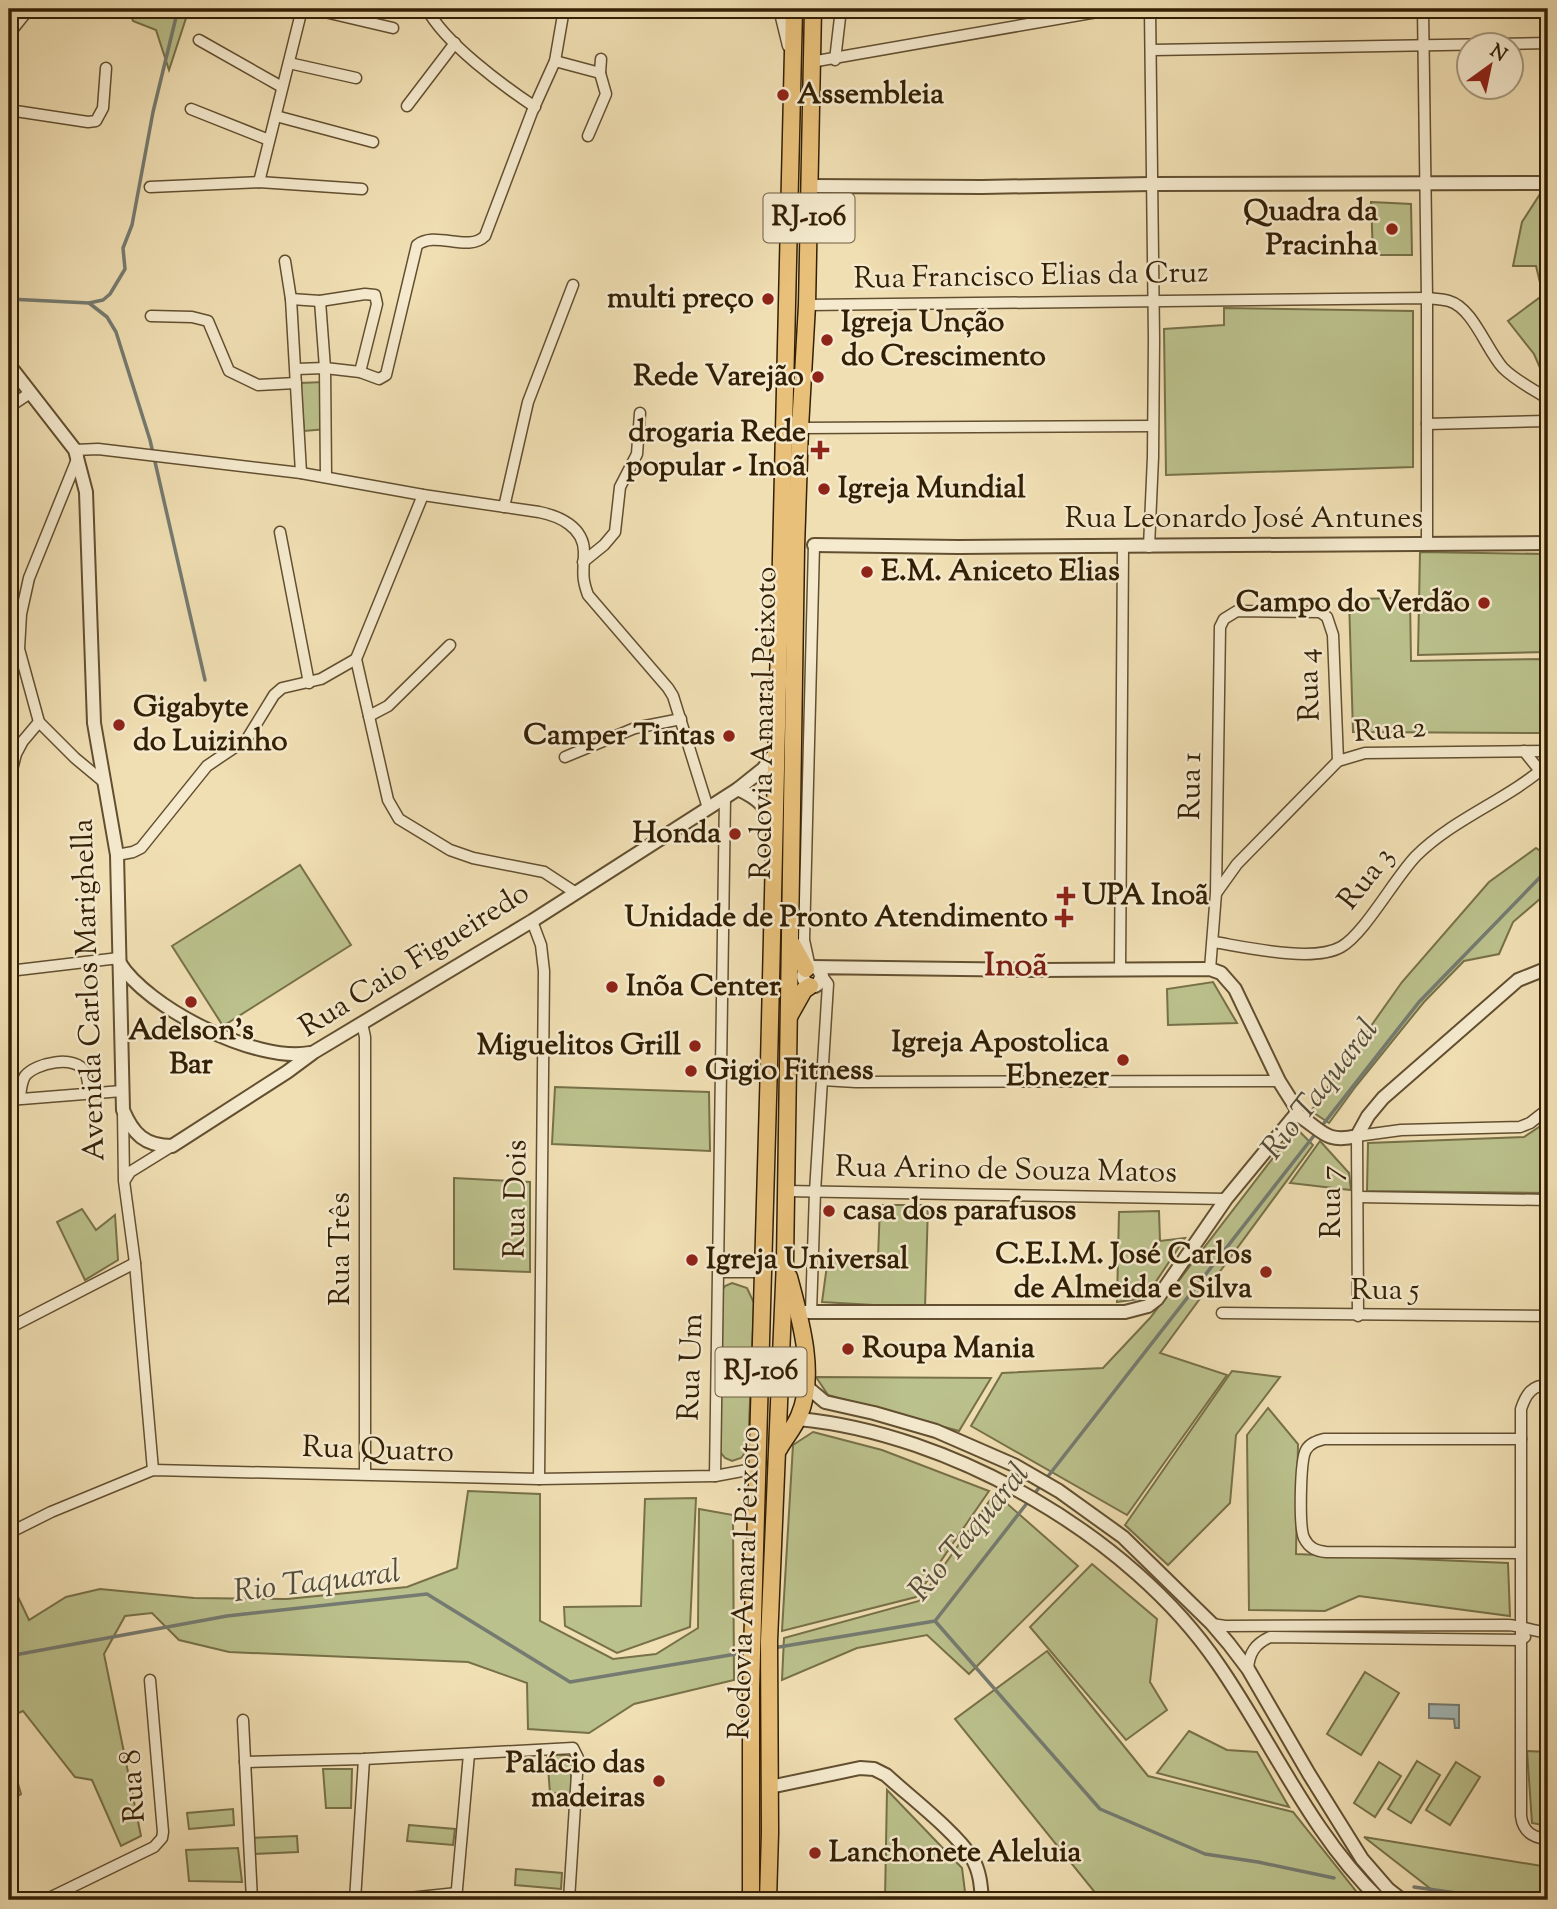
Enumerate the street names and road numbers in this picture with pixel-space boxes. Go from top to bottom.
road number: RJ-106 [764,194,854,242]
street label: Rua Francisco Elias da Cruz [853,252,1209,302]
street label: Rua Leonardo José Antunes [1065,498,1423,541]
street label: Rodovia Amaral Peixoto [741,566,789,880]
street label: Rua 4 [1287,648,1333,722]
street label: Rua 2 [1352,707,1428,755]
street label: Rua 1 [1170,751,1214,821]
street label: Avenida Carlos Marighella [63,818,117,1162]
street label: Rua 3 [1328,838,1406,920]
street label: Rua Caio Figueiredo [292,873,538,1049]
street label: Rua Dois [494,1139,540,1259]
street label: Rua Arino de Souza Matos [835,1147,1177,1195]
street label: Rua 7 [1311,1165,1354,1239]
street label: Rua Três [320,1192,363,1306]
street label: Rua 5 [1351,1270,1419,1313]
street label: Rua Um [669,1312,715,1421]
road number: RJ-106 [716,1348,806,1396]
street label: Rodovia Amaral Peixoto [719,1426,773,1740]
street label: Rua Quatro [301,1427,455,1475]
street label: Rua 8 [110,1748,158,1824]

